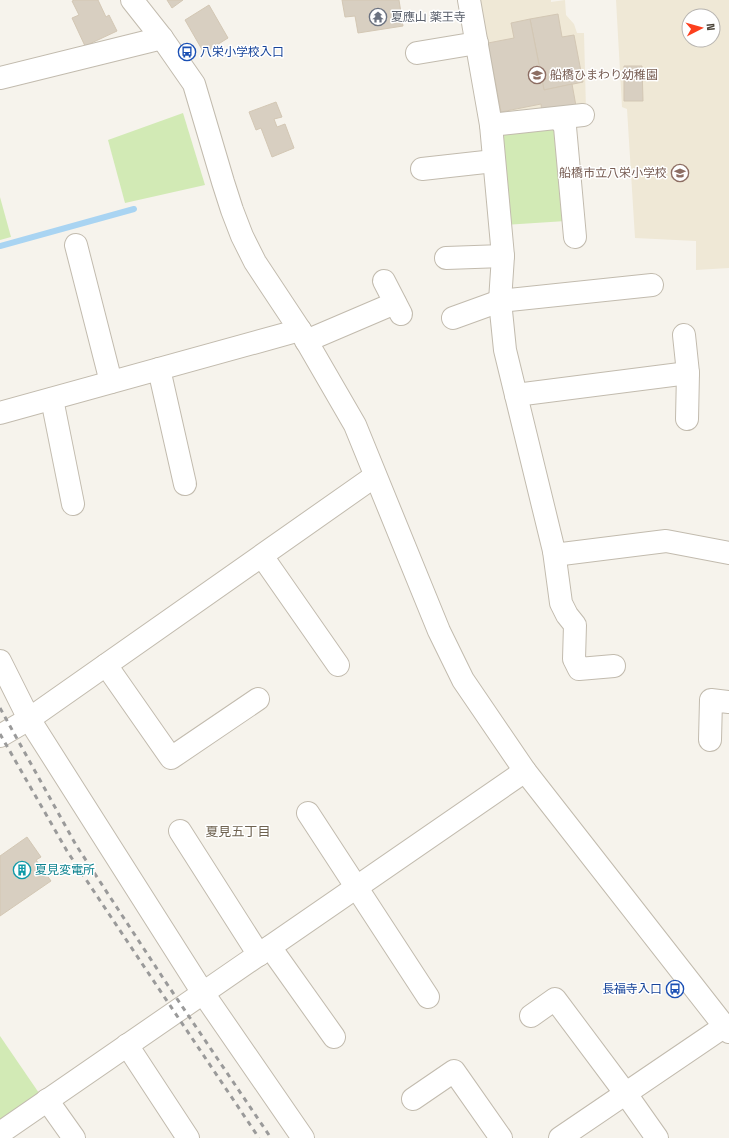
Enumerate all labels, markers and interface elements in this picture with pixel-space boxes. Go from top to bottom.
temple icon: 夏應山 薬王寺 [368,7,388,27]
north arrow [681,8,721,48]
place label: 夏應山 薬王寺 [391,9,466,25]
text: N [704,23,718,31]
bus stop icon: 八栄小学校入口 [177,42,197,62]
place label: 八栄小学校入口 [200,44,284,60]
school or university icon: 船橋ひまわり幼稚園 [527,65,547,85]
place label: 船橋ひまわり幼稚園 [550,67,658,83]
school or university icon: 船橋市立八栄小学校 [670,163,690,183]
place label: 船橋市立八栄小学校 [559,165,667,181]
district label: 夏見五丁目 [205,823,271,840]
building icon: 夏見変電所 [12,860,32,880]
place label: 夏見変電所 [35,862,95,878]
bus stop icon: 長福寺入口 [665,979,685,999]
place label: 長福寺入口 [602,981,662,997]

